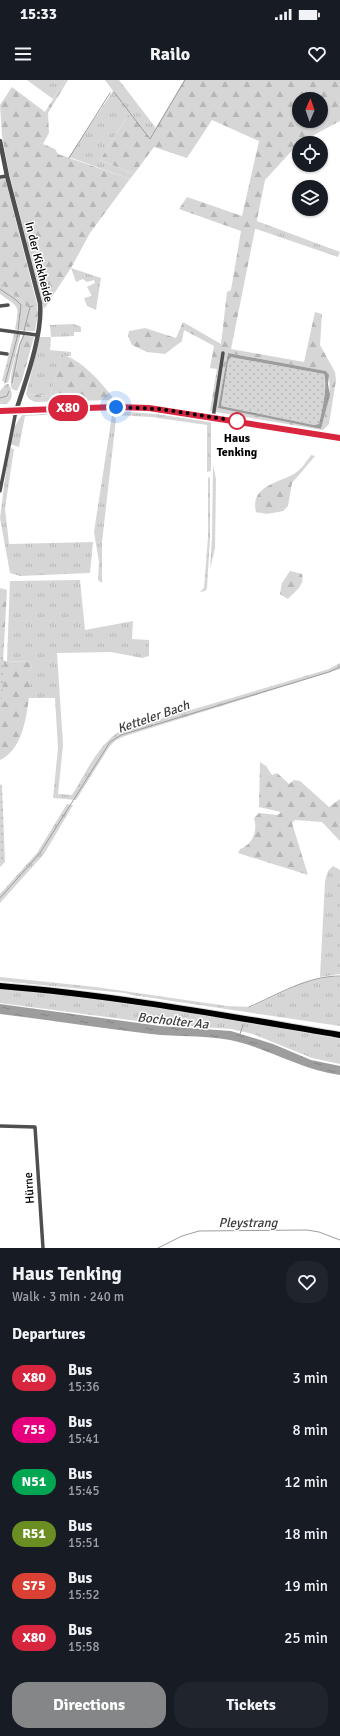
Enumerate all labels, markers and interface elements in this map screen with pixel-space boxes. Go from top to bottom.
text: 15:33 [20,5,57,23]
icon: menu [12,43,34,65]
text: Railo [150,43,190,65]
icon: heart [306,43,328,65]
north arrow [292,92,328,128]
map controls [292,92,328,216]
button: locate [292,136,328,172]
button: layers [292,180,328,216]
street label: In der Kickheide [21,220,56,304]
line badge: X80 [45,395,91,421]
your location [106,397,126,417]
text: X80 [56,399,80,416]
marker: Haus Tenking [228,412,246,430]
place label: Haus Tenking [217,431,258,460]
water label: Ketteler Bach [115,697,192,737]
water label: Bocholter Aa [137,1009,210,1033]
street label: Hürne [21,1172,38,1204]
water label: Pleystrang [219,1215,279,1231]
button: heart [286,1261,328,1303]
text: Haus Tenking [12,1262,122,1286]
text: Walk · 3 min · 240 m [12,1289,124,1305]
text: Departures [12,1325,85,1343]
text: Bus [68,1361,92,1379]
text: X80 [22,1369,46,1386]
text: 3 min [292,1369,328,1387]
text: 15:36 [68,1379,100,1395]
text: Bus [68,1413,92,1431]
text: 755 [23,1421,45,1438]
text: 8 min [292,1421,328,1439]
text: 15:41 [68,1431,100,1447]
text: Bus [68,1465,92,1483]
text: N51 [22,1473,46,1490]
text: 12 min [284,1473,328,1491]
text: 15:45 [68,1483,100,1499]
text: Bus [68,1517,92,1535]
text: R51 [22,1525,46,1542]
text: 18 min [284,1525,328,1543]
text: 15:51 [68,1535,100,1551]
text: Bus [68,1569,92,1587]
text: S75 [23,1577,45,1594]
text: 19 min [284,1577,328,1595]
text: 15:52 [68,1587,100,1603]
text: Bus [68,1621,92,1639]
text: X80 [22,1629,46,1646]
text: 25 min [284,1629,328,1647]
text: 15:58 [68,1639,100,1655]
button: Directions [12,1682,166,1728]
button: Tickets [174,1682,328,1728]

